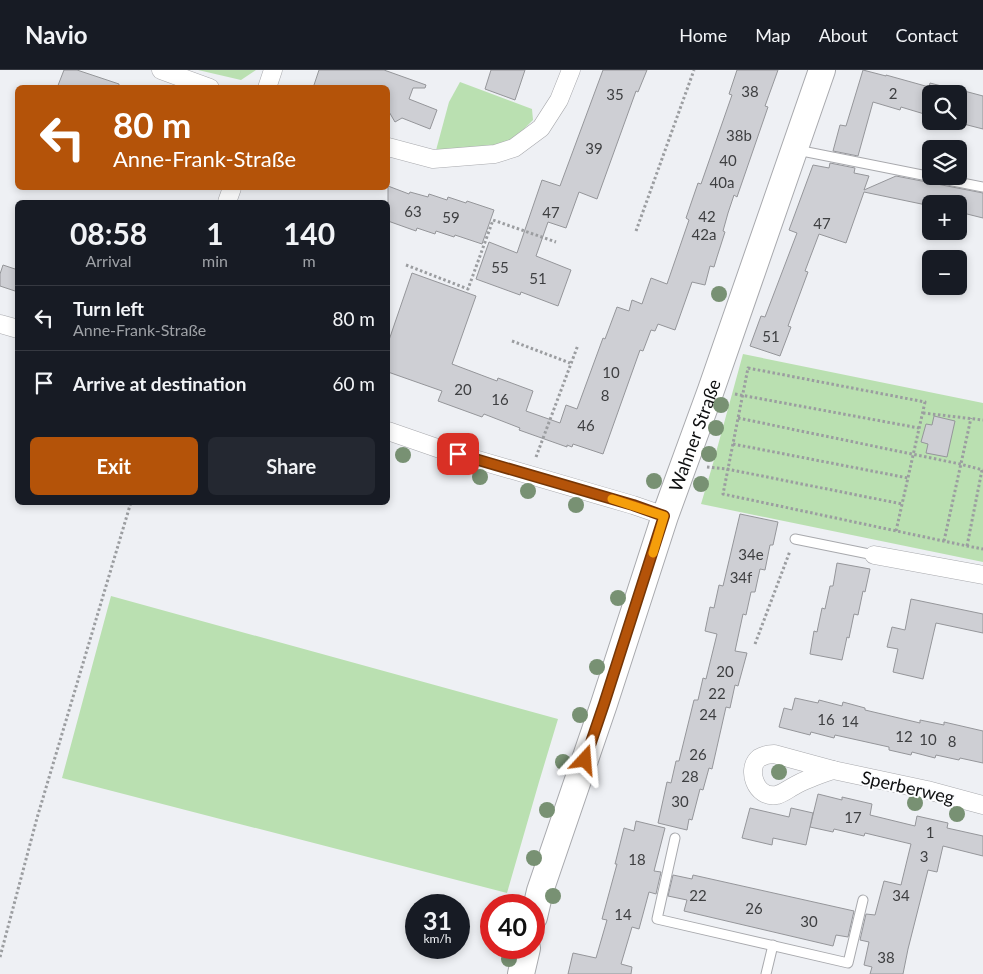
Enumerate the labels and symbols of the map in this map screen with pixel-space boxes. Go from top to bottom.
house number: 38 [741,82,759,100]
house number: 2 [889,84,897,102]
house number: 35 [606,85,624,103]
house number: 38b [726,126,752,144]
house number: 39 [585,139,603,157]
house number: 40 [719,151,737,169]
house number: 40a [710,173,734,191]
house number: 63 [404,202,422,220]
house number: 47 [542,203,560,221]
house number: 42 [698,207,716,225]
house number: 59 [442,208,460,226]
house number: 47 [813,214,831,232]
house number: 42a [692,225,716,243]
house number: 55 [491,258,509,276]
house number: 51 [529,269,547,287]
house number: 51 [762,327,780,345]
house number: 10 [602,363,620,381]
street label: Wahner Straße [664,376,725,494]
house number: 20 [454,380,472,398]
house number: 8 [601,386,609,404]
house number: 16 [491,390,509,408]
house number: 46 [577,416,595,434]
pin [437,433,479,475]
house number: 34e [738,545,764,563]
house number: 34f [730,568,753,586]
house number: 20 [716,662,734,680]
house number: 22 [708,684,726,702]
house number: 24 [699,705,717,723]
house number: 16 [817,710,835,728]
house number: 14 [841,712,859,730]
house number: 12 [895,727,913,745]
house number: 10 [919,730,937,748]
house number: 8 [948,732,956,750]
position arrow [558,733,610,785]
house number: 26 [689,745,707,763]
street label: Sperberweg [859,766,957,808]
house number: 28 [681,767,699,785]
house number: 30 [671,792,689,810]
house number: 17 [844,808,862,826]
house number: 1 [926,823,934,841]
house number: 3 [920,847,928,865]
house number: 18 [628,850,646,868]
house number: 22 [689,886,707,904]
house number: 34 [892,886,910,904]
speed limit sign: 40 [480,894,545,959]
house number: 26 [745,899,763,917]
house number: 14 [614,905,632,923]
house number: 30 [800,912,818,930]
house number: 38 [877,948,895,966]

